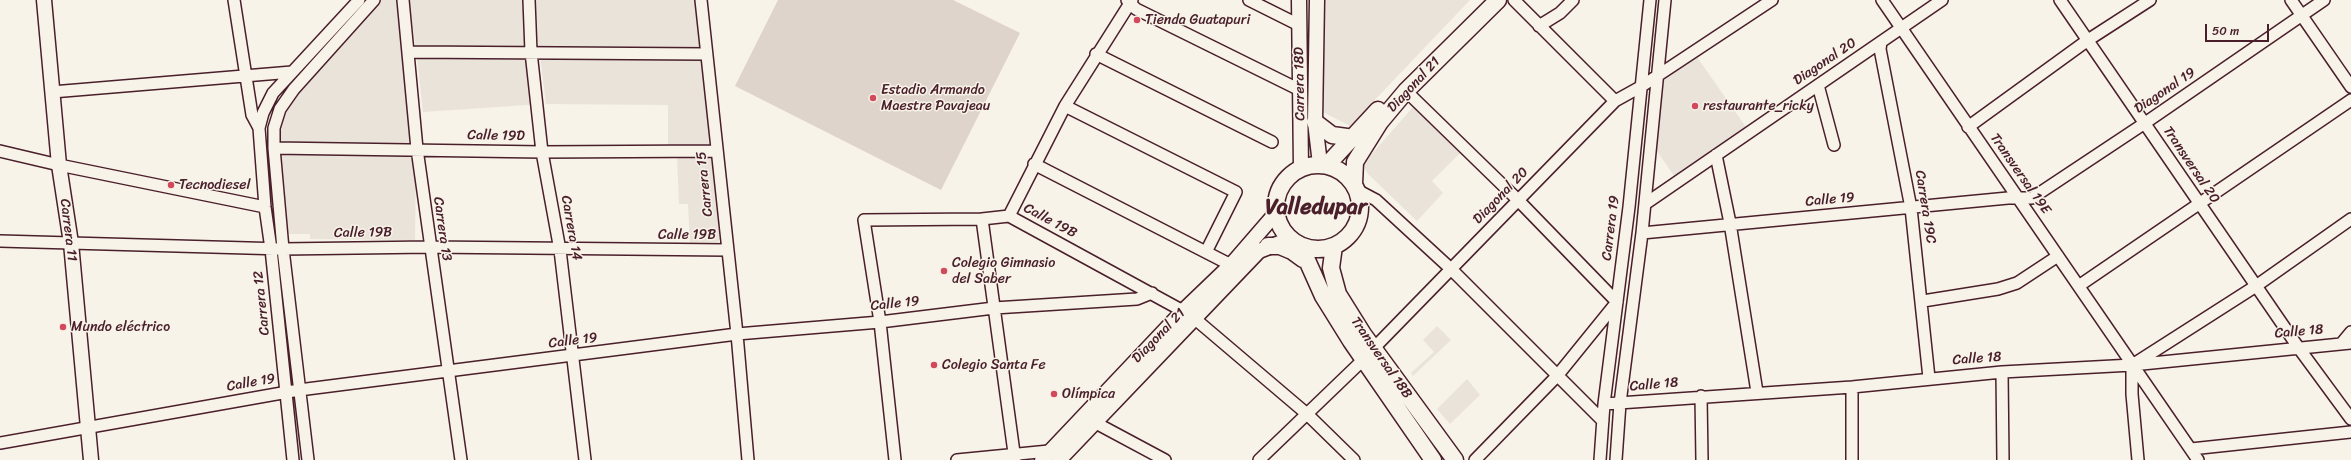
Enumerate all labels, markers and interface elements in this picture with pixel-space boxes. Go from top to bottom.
place label: Tienda Guatapuri [1145,12,1250,28]
marker: Tienda Guatapuri [1132,15,1142,25]
scale bar [2207,16,2271,42]
text: 50 m [2212,20,2239,42]
street label: Diagonal 20 [1790,35,1860,89]
street label: Carrera 18D [1291,47,1309,121]
street label: Diagonal 21 [1384,54,1444,116]
street label: Diagonal 19 [2131,64,2199,118]
place label: Estadio Armando Maestre Pavajeau [881,82,990,114]
marker: Estadio Armando Maestre Pavajeau [868,93,878,103]
place label: restaurante_ricky [1703,98,1814,114]
marker: restaurante_ricky [1690,101,1700,111]
street label: Transversal 20 [2159,123,2223,207]
street label: Calle 19D [467,127,525,145]
street label: Transversal 19E [1986,130,2054,218]
street label: Carrera 15 [693,151,717,217]
street label: Diagonal 20 [1470,164,1532,228]
street label: Carrera 19C [1911,169,1939,245]
place label: Tecnodiesel [179,177,250,193]
marker: Tecnodiesel [166,180,176,190]
street label: Calle 19 [1805,189,1855,211]
street label: Carrera 14 [557,194,585,262]
street label: Carrera 19 [1599,194,1623,262]
district label: Valledupar [1265,195,1367,221]
street label: Carrera 13 [429,196,455,262]
street label: Carrera 11 [56,198,80,262]
street label: Calle 19B [1020,200,1080,242]
street label: Calle 19B [334,224,392,242]
street label: Calle 19B [658,227,716,243]
place label: Colegio Gimnasio del Saber [952,255,1055,288]
marker: Colegio Gimnasio del Saber [939,266,949,276]
street label: Carrera 12 [250,270,274,336]
street label: Calle 19 [870,293,920,315]
street label: Diagonal 21 [1129,305,1189,367]
street label: Transversal 18B [1347,314,1415,402]
place label: Mundo eléctrico [71,319,170,335]
street label: Calle 18 [2274,321,2324,343]
marker: Mundo eléctrico [58,322,68,332]
street label: Calle 19 [548,330,598,352]
street label: Calle 18 [1952,349,2002,369]
place label: Colegio Santa Fe [942,357,1046,373]
marker: Colegio Santa Fe [929,360,939,370]
street label: Calle 19 [225,370,277,396]
street label: Calle 18 [1629,374,1679,396]
place label: Olímpica [1062,386,1115,402]
marker: Olímpica [1049,389,1059,399]

